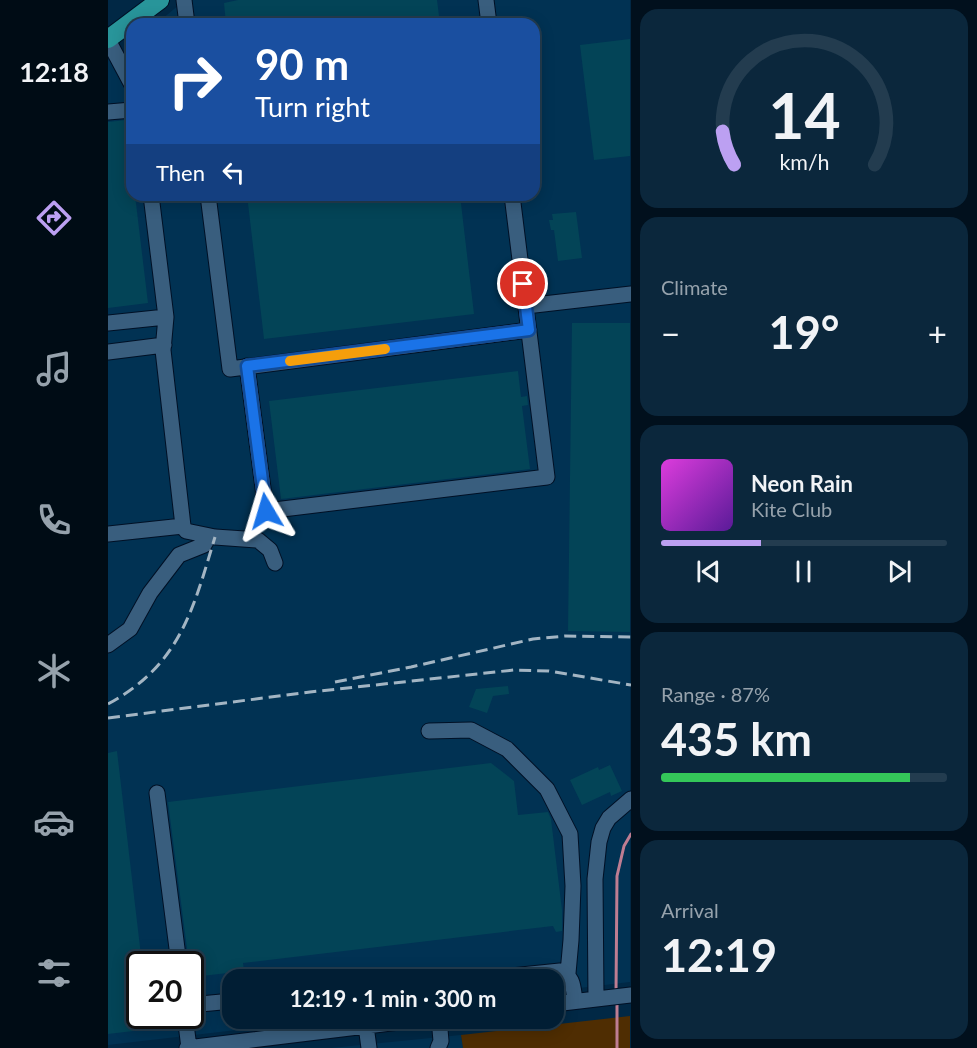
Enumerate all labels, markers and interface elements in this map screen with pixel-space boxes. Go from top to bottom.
text: 90 m [255,39,349,89]
icon: right [156,42,234,120]
text: 12:18 [19,55,89,88]
text: 14 [768,78,840,153]
text: Turn right [255,90,370,123]
text: km/h [779,150,829,176]
icon: left [217,156,250,189]
text: Then [156,159,205,186]
icon: directions [33,197,75,239]
pin [497,258,548,309]
icon: arrive [506,267,539,300]
text: Climate [661,275,728,299]
text: 19° [769,305,839,359]
text: − [661,313,680,353]
text: + [928,313,947,353]
icon: music [33,348,75,390]
text: Neon Rain [751,470,853,497]
position arrow [234,479,298,543]
text: Kite Club [751,497,832,521]
icon: phone [33,499,75,541]
icon: previous [692,555,725,588]
icon: pause [787,555,820,588]
icon: next [883,555,916,588]
icon: climate [33,650,75,692]
text: Range · 87% [661,682,770,706]
text: 435 km [661,712,812,766]
icon: car [33,801,75,843]
text: Arrival [661,898,719,922]
text: 12:19 [661,928,777,982]
speed limit sign: 20 [126,951,204,1029]
icon: filters [33,952,75,994]
text: 12:19 · 1 min · 300 m [290,985,496,1012]

